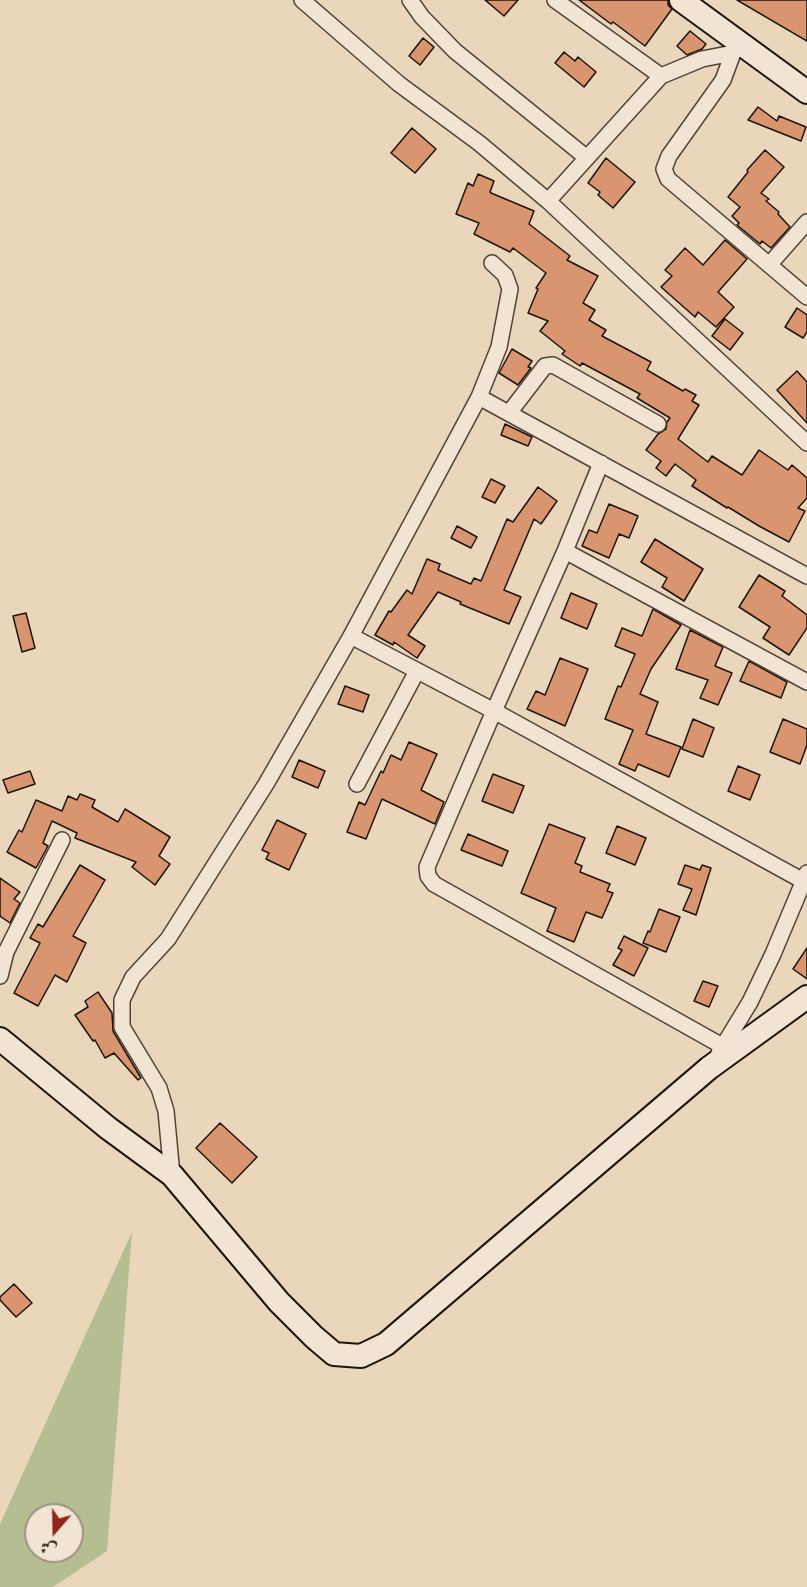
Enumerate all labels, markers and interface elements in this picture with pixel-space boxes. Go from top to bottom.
north arrow [24,1503,84,1563]
text: ش [37,1535,60,1561]

